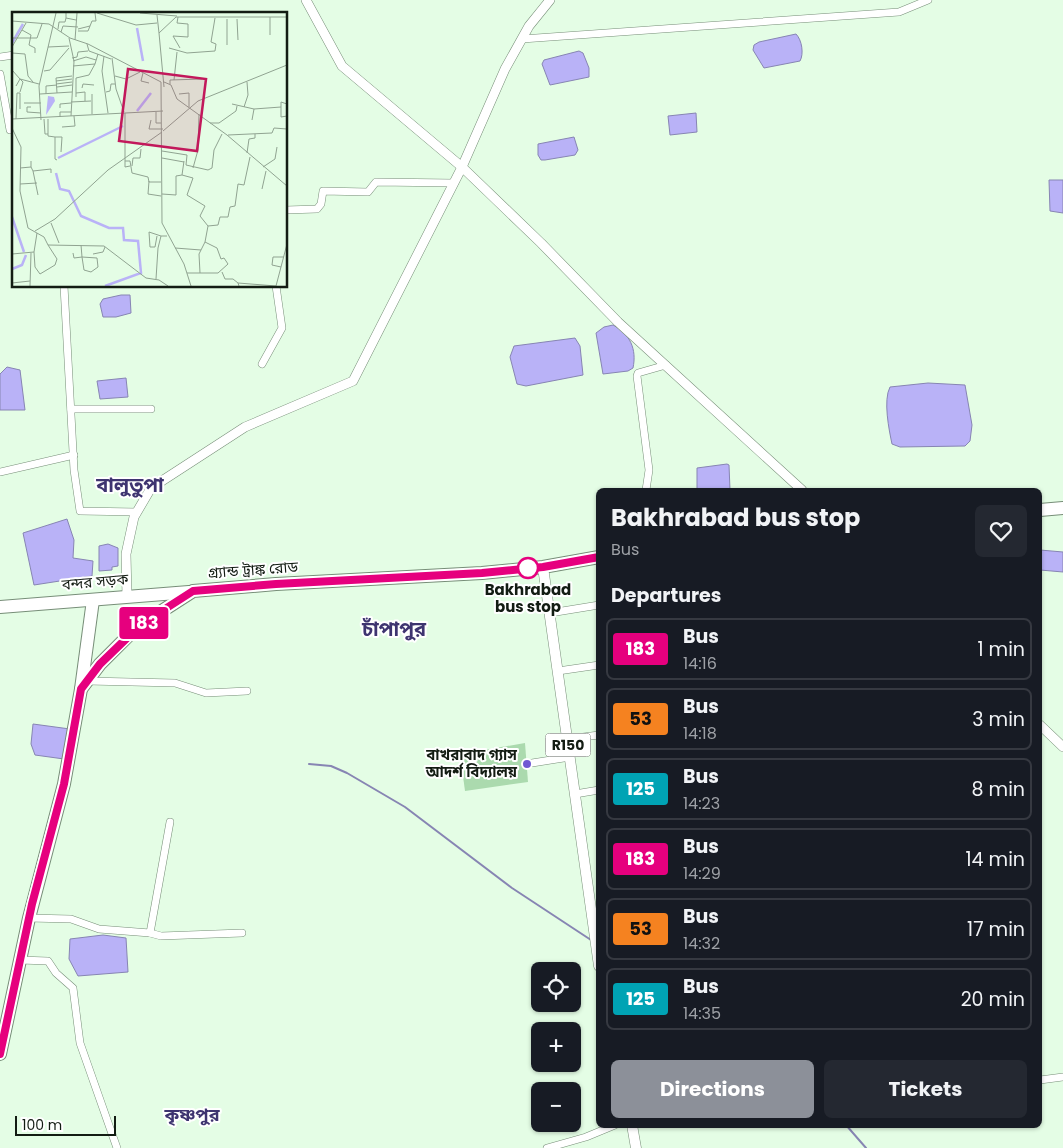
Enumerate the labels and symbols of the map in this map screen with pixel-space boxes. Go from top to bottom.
inset map [12,12,288,288]
district label: বালুতুপা [95,471,164,499]
street label: গ্র্যান্ড ট্রাঙ্ক রোড [207,556,299,583]
marker: Bakhrabad bus stop [517,557,539,579]
street label: বন্দর সড়ক [60,568,130,595]
place label: Bakhrabad bus stop [485,579,571,617]
line badge: 183 [115,607,173,639]
district label: চাঁপাপুর [361,615,427,643]
road number: R150 [546,734,590,756]
place label: বাখরাবাদ গ্যাস আদর্শ বিদ্যালয় [425,744,518,782]
marker: বাখরাবাদ গ্যাস আদর্শ বিদ্যালয় [521,758,533,770]
district label: কৃষ্ণপুর [164,1102,221,1127]
scale bar [15,1113,116,1136]

